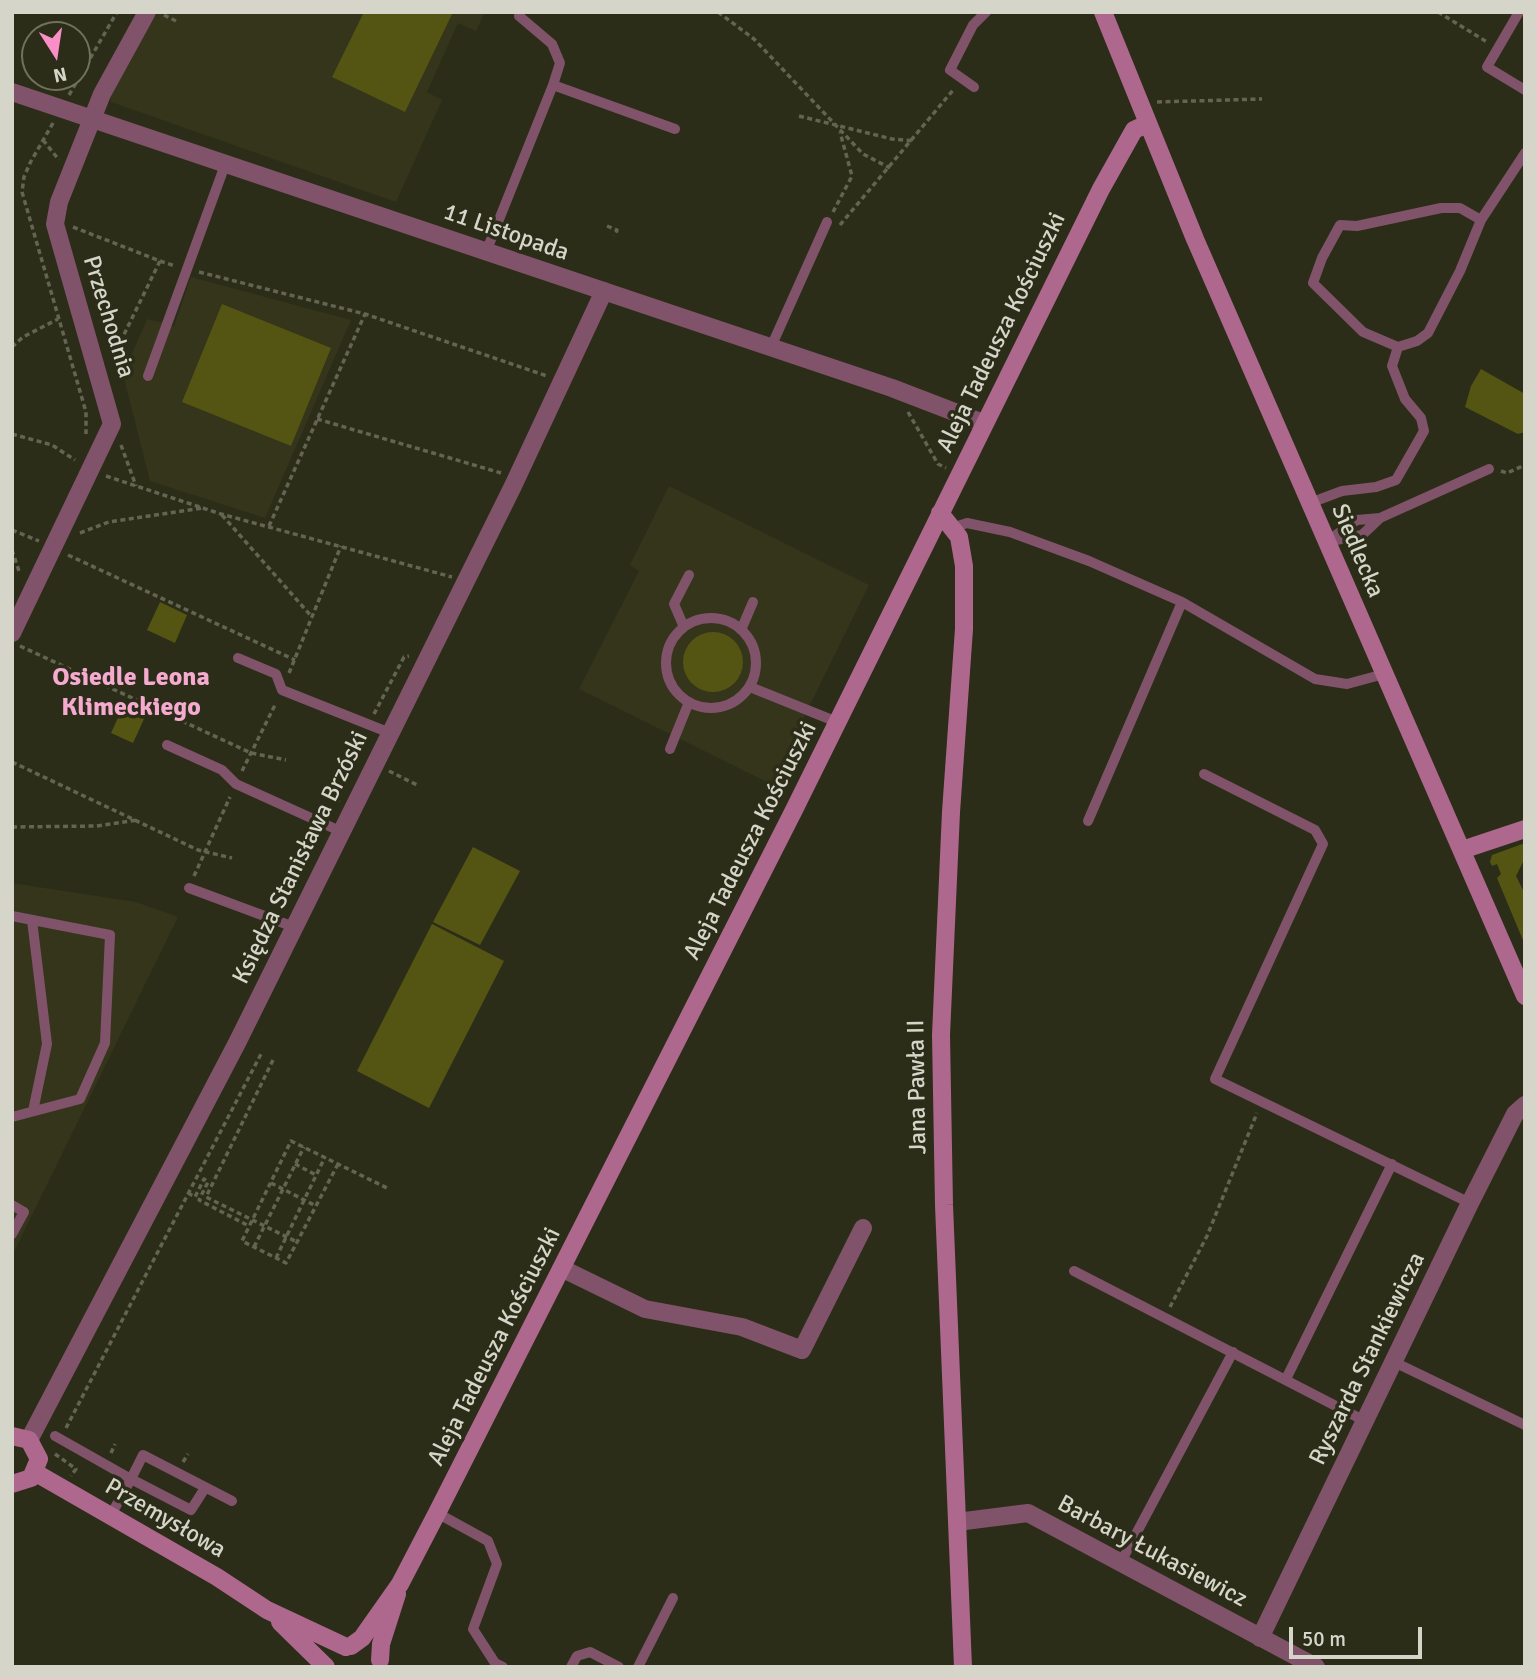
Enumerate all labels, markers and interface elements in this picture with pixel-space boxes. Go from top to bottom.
north arrow [21,21,91,91]
text: N [51,61,69,88]
street label: 11 Listopada [440,198,572,268]
street label: Aleja Tadeusza Kościuszki [931,208,1073,458]
street label: Przechodnia [76,253,140,381]
street label: Siedlecka [1324,500,1390,602]
district label: Osiedle Leona Klimeckiego [52,662,210,724]
street label: Aleja Tadeusza Kościuszki [678,717,824,965]
street label: Księdza Stanisława Brzóski [227,727,375,989]
street label: Jana Pawła II [902,1019,934,1155]
street label: Aleja Tadeusza Kościuszki [422,1223,568,1471]
street label: Ryszarda Stankiewicza [1304,1248,1432,1470]
street label: Przemysłowa [100,1473,230,1565]
street label: Barbary Łukasiewicz [1052,1490,1252,1614]
scale bar [1292,1612,1425,1656]
text: 50 m [1302,1626,1346,1652]

